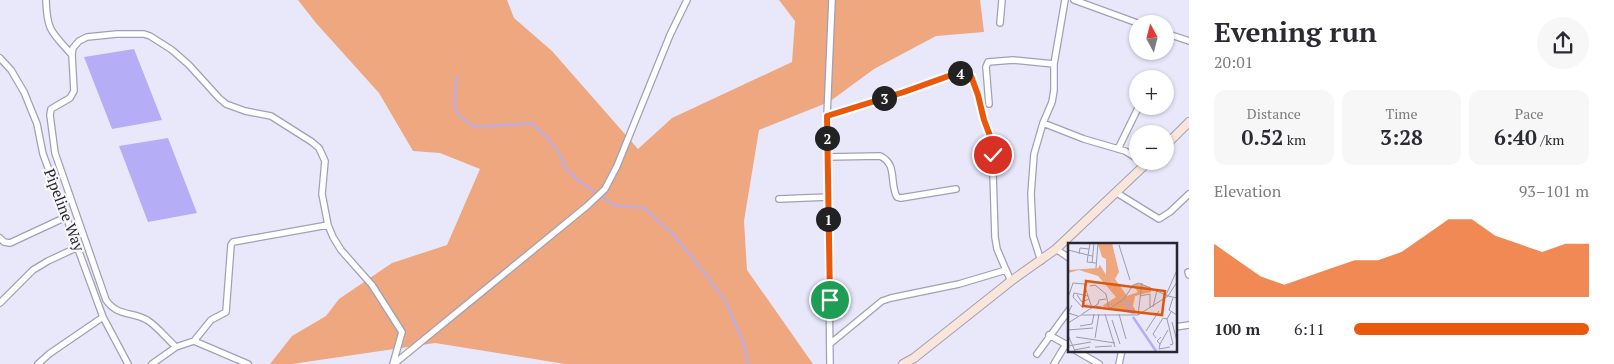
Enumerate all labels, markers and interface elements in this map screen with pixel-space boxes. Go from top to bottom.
text: Evening run [1214,13,1377,50]
north arrow [1129,15,1174,60]
map controls [1129,15,1174,170]
button: share [1537,17,1589,69]
text: 20:01 [1214,51,1253,73]
pin: 4 [948,60,972,86]
text: 4 [957,64,964,83]
button: + [1129,70,1174,115]
pin: 3 [872,86,896,110]
text: 3 [881,89,888,108]
text: Distance [1247,104,1301,123]
text: Time [1385,104,1418,123]
text: Pace [1515,104,1544,123]
text: 0.52 [1242,123,1283,151]
text: 3:28 [1380,123,1423,151]
text: 6:40 [1494,123,1537,151]
button: − [1129,125,1174,170]
pin: 2 [814,126,840,150]
text: 2 [824,129,831,148]
text: km [1283,130,1306,149]
text: /km [1537,130,1564,149]
pin [972,134,1014,176]
icon: check [979,141,1007,169]
street label: Pipeline Way [40,166,90,254]
text: Elevation [1214,180,1281,202]
text: 93–101 m [1519,180,1589,202]
pin: 1 [816,206,840,232]
text: 1 [825,210,832,229]
inset map [1068,243,1176,352]
pin [809,279,851,321]
icon: arrive [816,286,844,314]
text: 100 m [1214,318,1260,340]
text: 6:11 [1294,318,1325,340]

